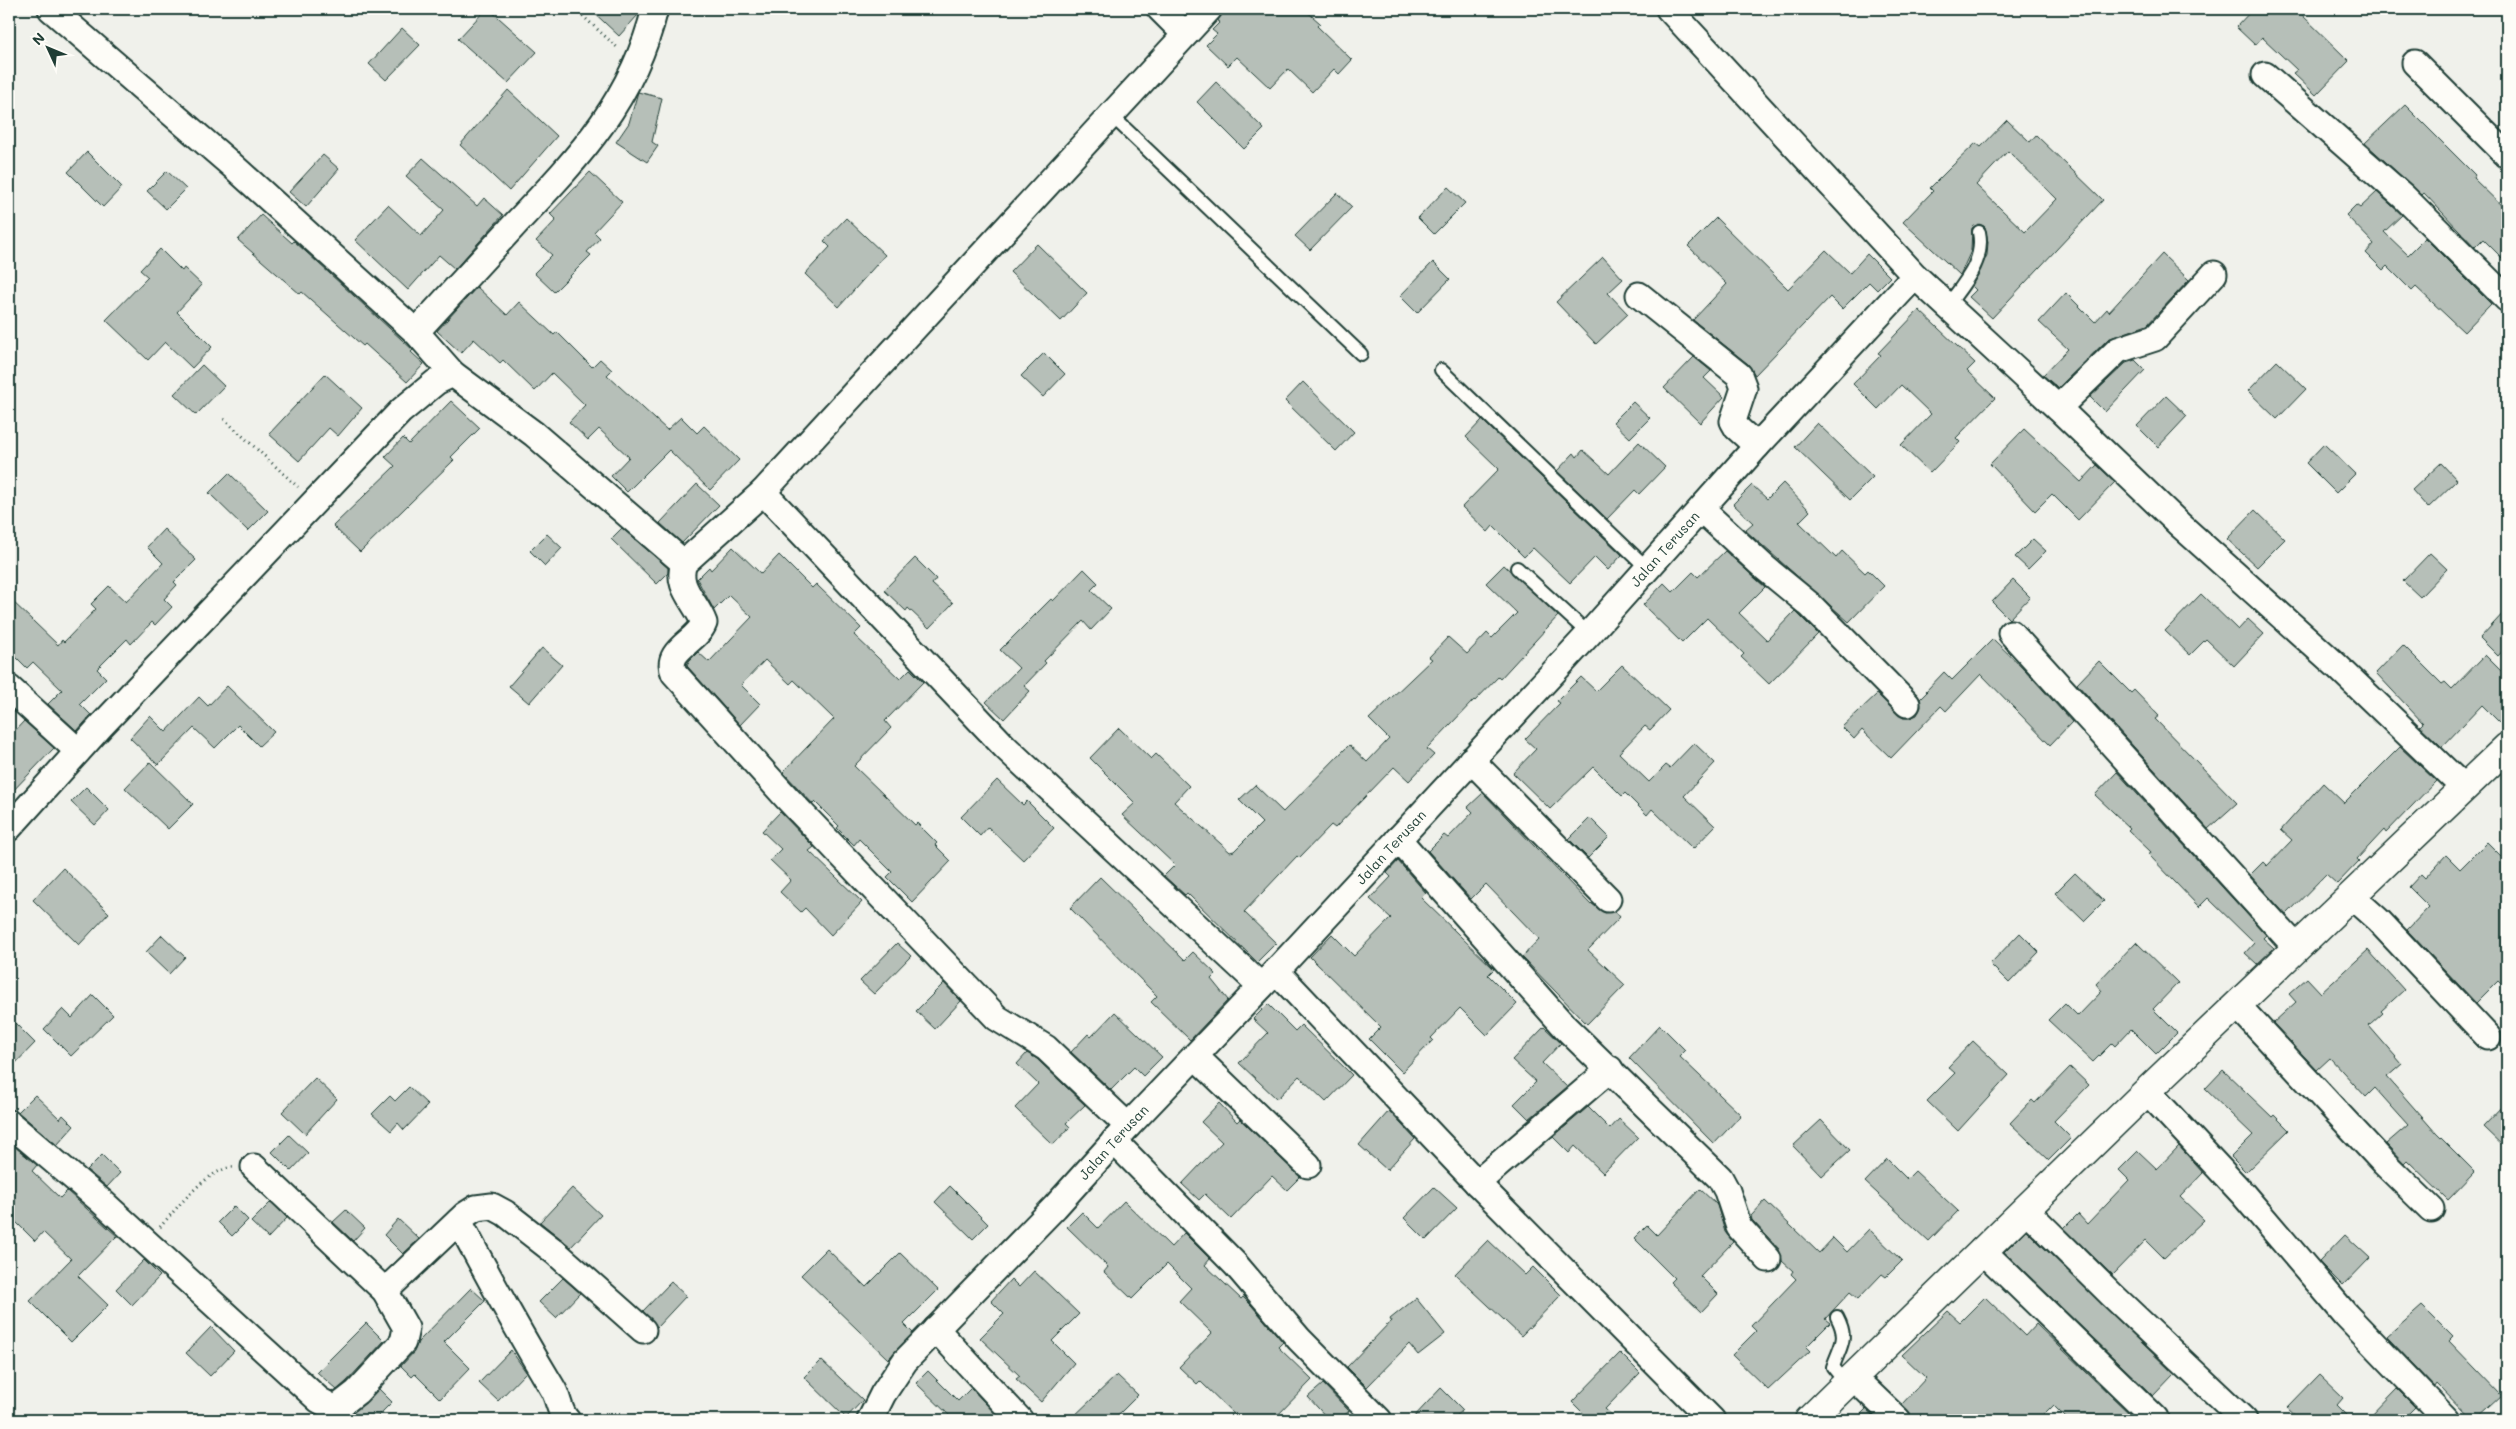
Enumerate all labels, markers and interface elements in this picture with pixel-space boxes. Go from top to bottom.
north arrow [22,22,72,72]
text: N [28,28,49,49]
street label: Jalan Terusan [1626,507,1703,591]
street label: Jalan Terusan [1351,805,1430,888]
street label: Jalan Terusan [1074,1100,1152,1184]

